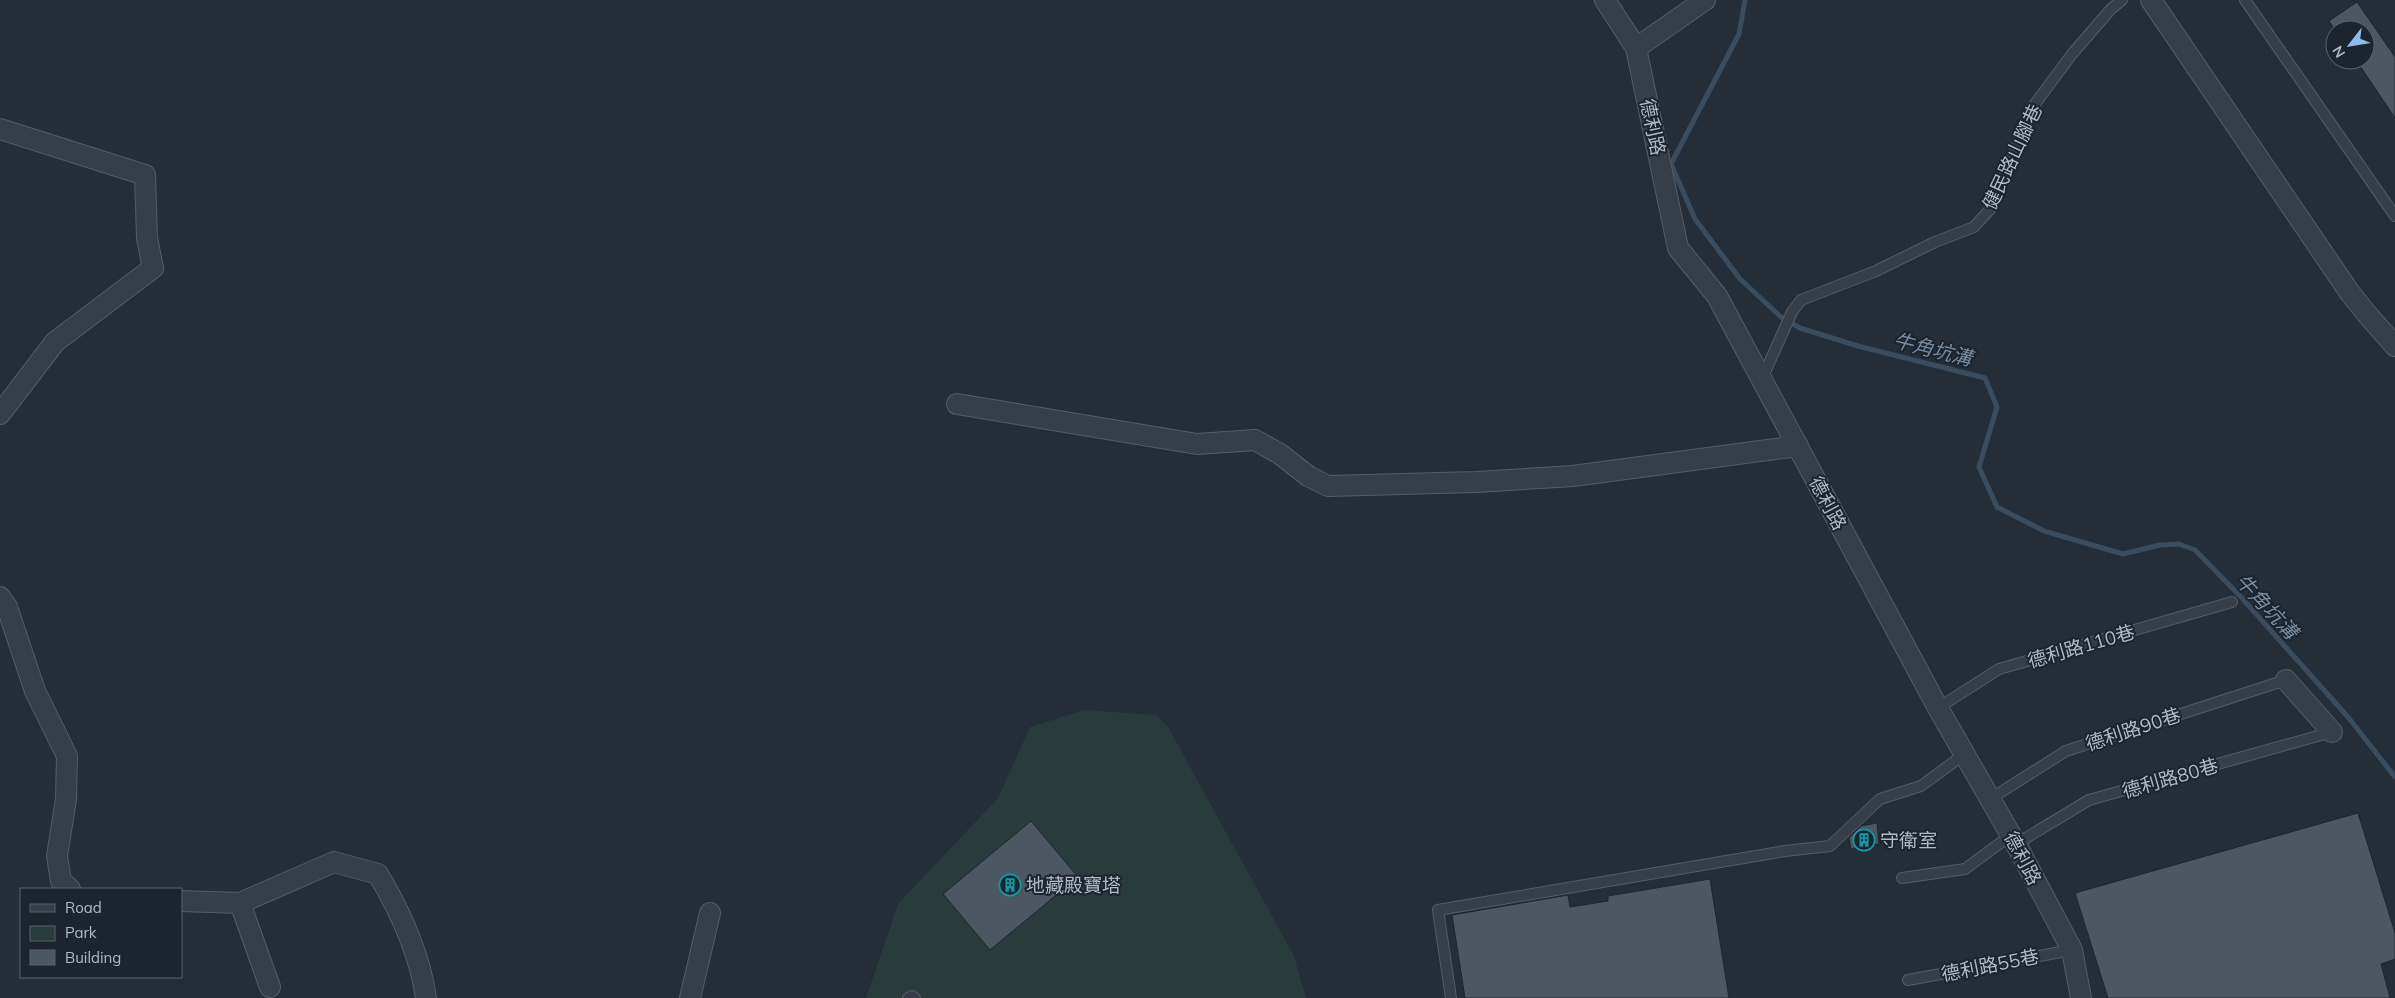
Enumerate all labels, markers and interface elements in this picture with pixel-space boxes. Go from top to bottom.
north arrow [2325,20,2375,70]
text: N [2328,43,2349,61]
street label: 德利路 [1635,97,1671,157]
street label: 健民路山腳巷 [1977,100,2047,214]
water label: 牛角坑溝 [1891,327,1978,372]
street label: 德利路 [1804,472,1852,534]
water label: 牛角坑溝 [2231,568,2305,646]
street label: 德利路110巷 [2025,619,2137,673]
street label: 德利路90巷 [2082,702,2184,756]
street label: 德利路80巷 [2119,753,2221,803]
street label: 德利路 [1999,827,2047,889]
building icon: 守衛室 [1852,828,1876,852]
place label: 守衛室 [1880,828,1937,852]
building icon: 地藏殿寶塔 [998,873,1022,897]
place label: 地藏殿寶塔 [1026,873,1121,897]
legend [20,888,182,978]
text: Road [65,898,102,917]
text: Park [65,923,97,942]
street label: 德利路55巷 [1939,944,2041,986]
text: Building [65,948,121,967]

